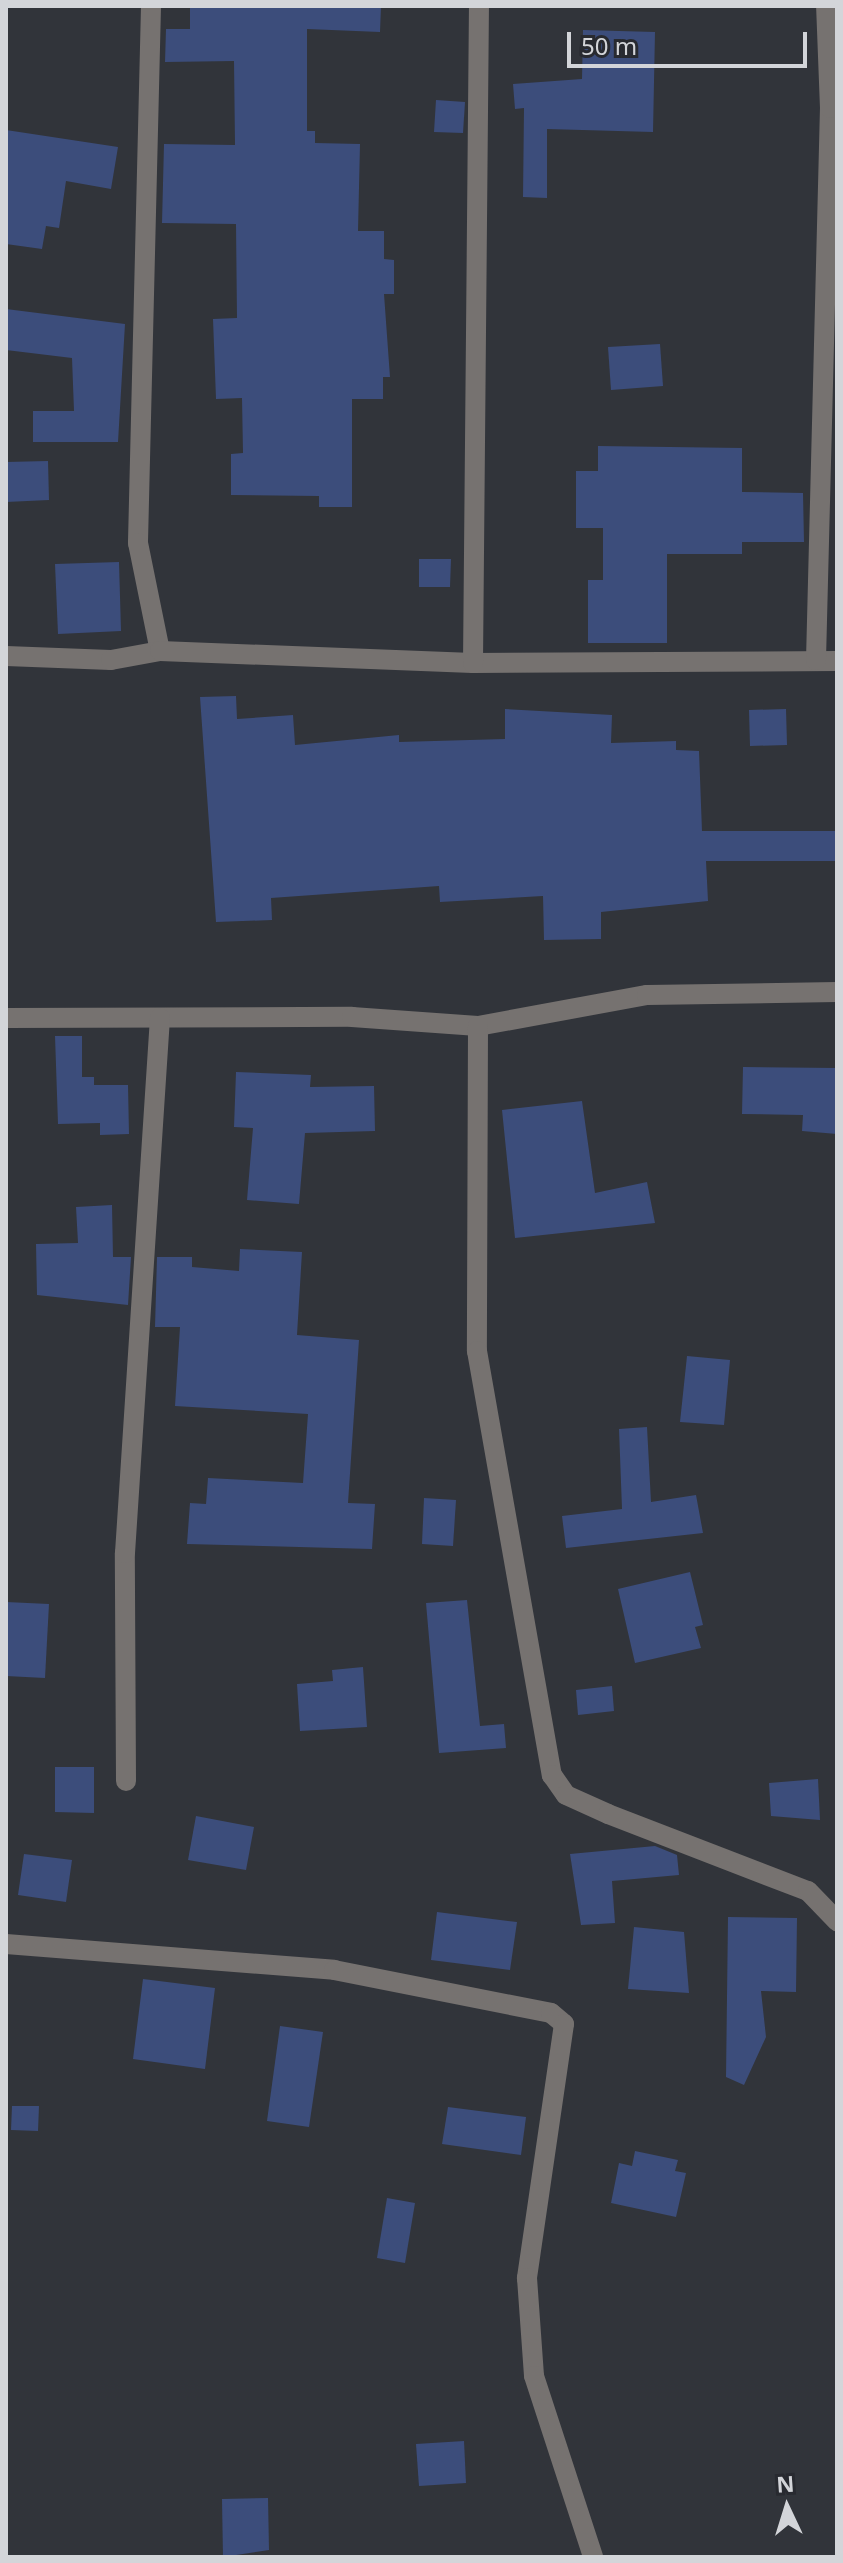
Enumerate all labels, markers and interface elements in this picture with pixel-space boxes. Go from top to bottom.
scale bar [571,16,811,66]
text: 50 m [581,29,637,62]
north arrow [747,2467,827,2547]
text: N [775,2467,795,2499]

